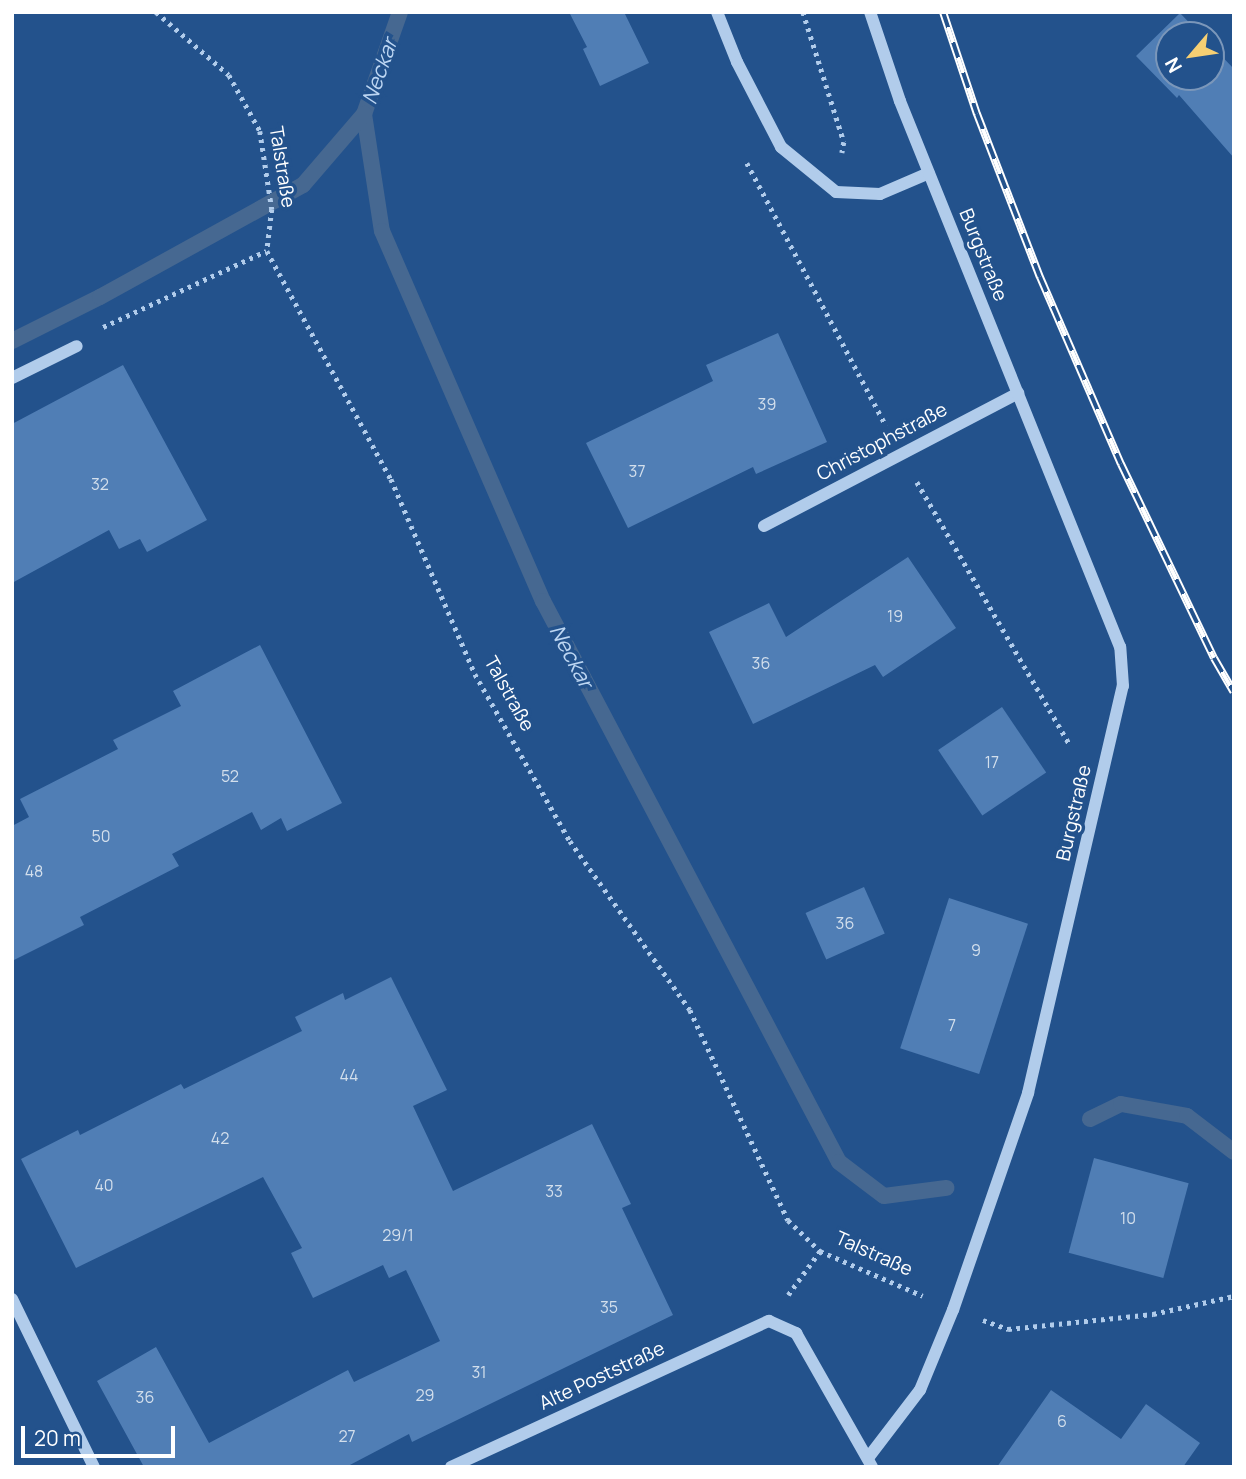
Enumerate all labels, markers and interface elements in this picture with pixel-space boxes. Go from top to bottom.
north arrow [1155,21,1225,91]
water label: Neckar [356,35,402,107]
text: N [1159,53,1188,77]
street label: Talstraße [264,125,300,209]
street label: Burgstraße [954,205,1012,305]
house number: 39 [758,394,776,414]
street label: Christophstraße [813,398,951,486]
house number: 37 [629,461,645,481]
house number: 32 [91,474,109,494]
house number: 19 [887,606,903,626]
water label: Neckar [545,620,599,692]
street label: Talstraße [479,653,539,735]
house number: 36 [752,653,770,673]
house number: 17 [985,752,999,772]
street label: Burgstraße [1052,763,1096,863]
house number: 52 [221,766,239,786]
house number: 50 [92,826,110,846]
house number: 48 [25,861,43,881]
house number: 36 [836,913,854,933]
house number: 9 [971,940,981,960]
house number: 7 [948,1015,956,1035]
house number: 44 [339,1065,359,1085]
house number: 42 [211,1128,229,1148]
house number: 40 [94,1175,114,1195]
house number: 33 [545,1181,563,1201]
house number: 10 [1120,1208,1136,1228]
house number: 29/1 [382,1225,414,1245]
street label: Talstraße [832,1227,916,1281]
house number: 35 [600,1297,618,1317]
street label: Alte Poststraße [536,1337,668,1415]
house number: 31 [471,1362,487,1382]
house number: 29 [415,1385,435,1405]
house number: 36 [136,1387,154,1407]
house number: 6 [1057,1411,1067,1431]
scale bar [24,1412,178,1456]
text: 20 m [34,1424,81,1452]
house number: 27 [338,1426,356,1446]

